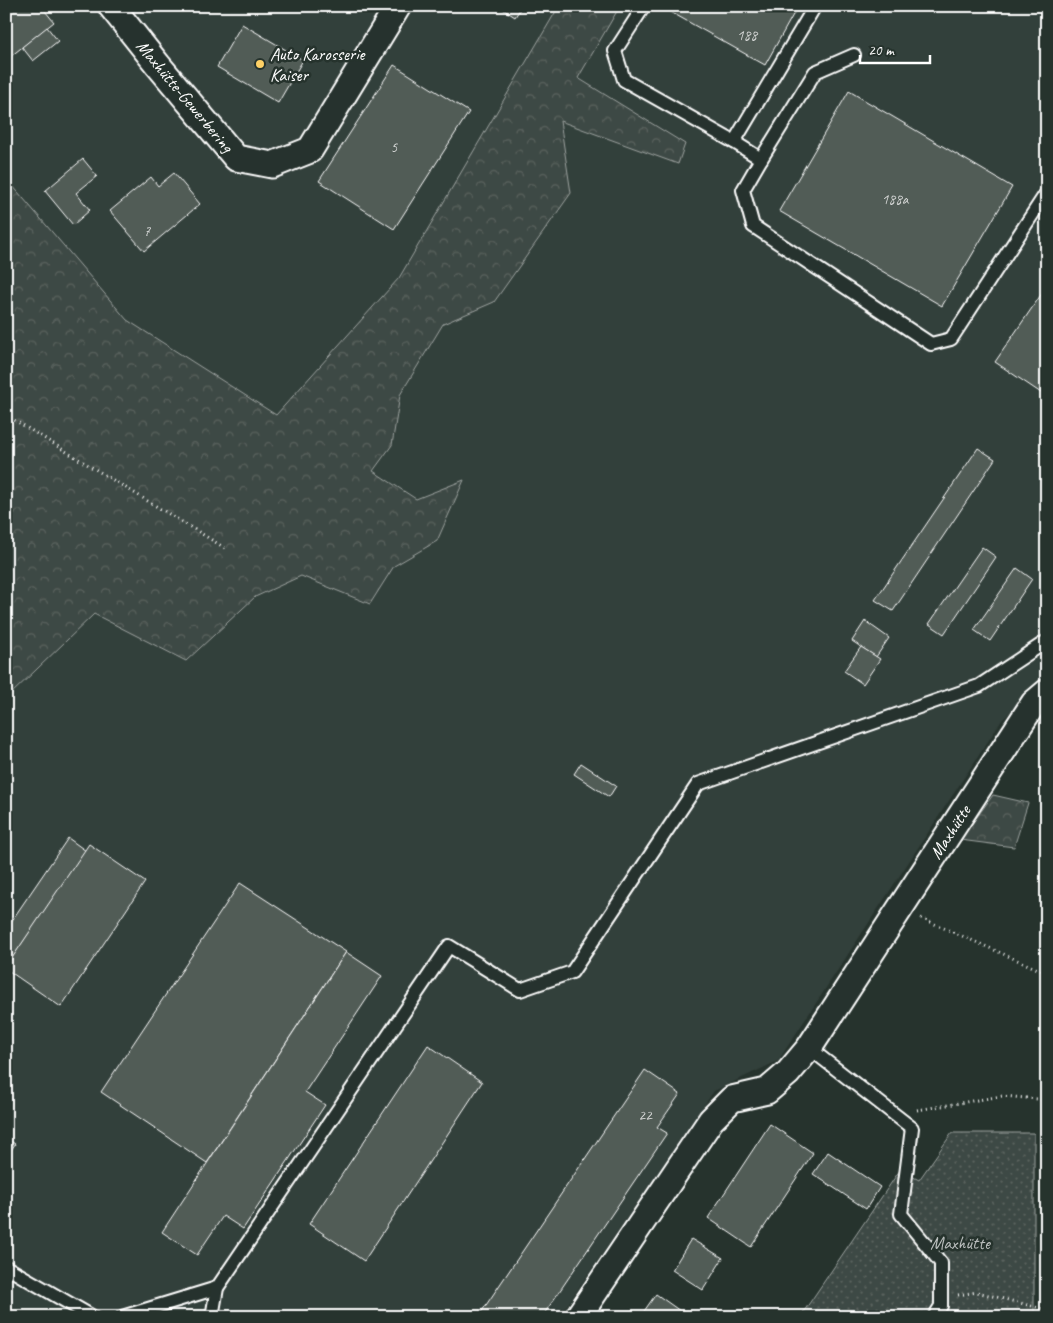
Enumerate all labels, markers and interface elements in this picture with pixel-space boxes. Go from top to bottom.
house number: 188 [737,26,758,45]
scale bar [860,32,930,64]
street label: Maxhütte-Gewerbering [132,35,239,158]
text: 20 m [868,41,895,60]
place label: Auto Karosserie Kaiser [270,43,366,86]
marker: Auto Karosserie Kaiser [254,58,266,70]
house number: 5 [391,138,399,157]
house number: 188a [882,190,910,209]
house number: 7 [144,222,152,241]
street label: Maxhütte [925,800,976,863]
house number: 22 [638,1106,653,1125]
park label: Maxhütte [930,1232,991,1254]

